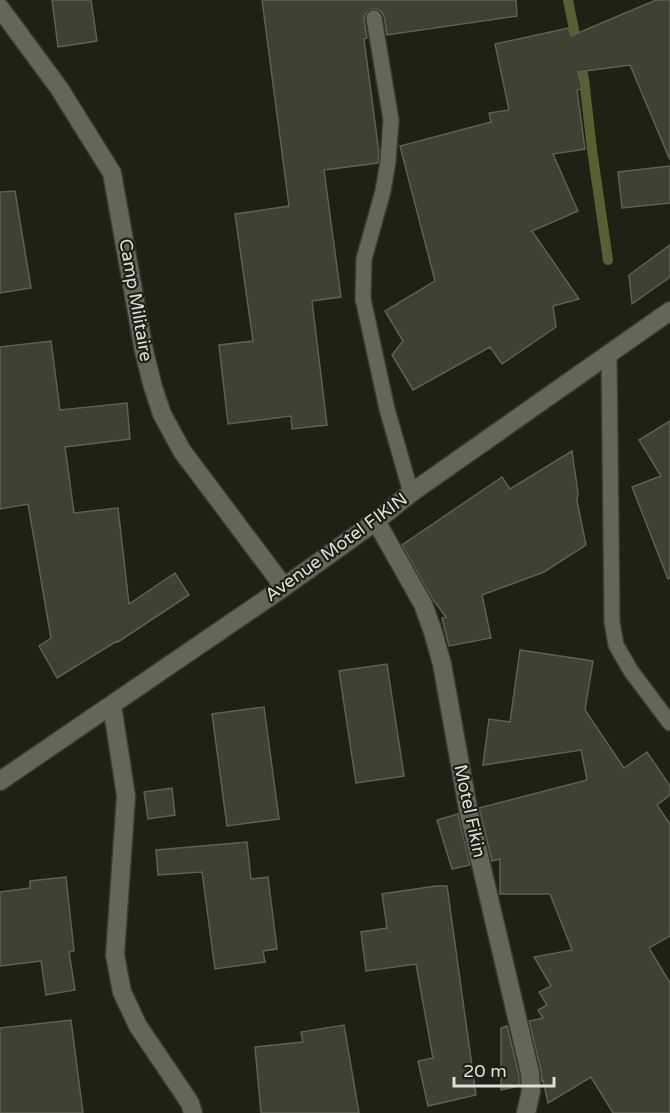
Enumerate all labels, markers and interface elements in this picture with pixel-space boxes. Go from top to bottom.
street label: Camp Militaire [114,237,158,363]
street label: Avenue Motel FIKIN [260,488,412,606]
street label: Motel Fikin [449,762,491,860]
scale bar [454,1050,554,1088]
text: 20 m [463,1060,507,1082]

